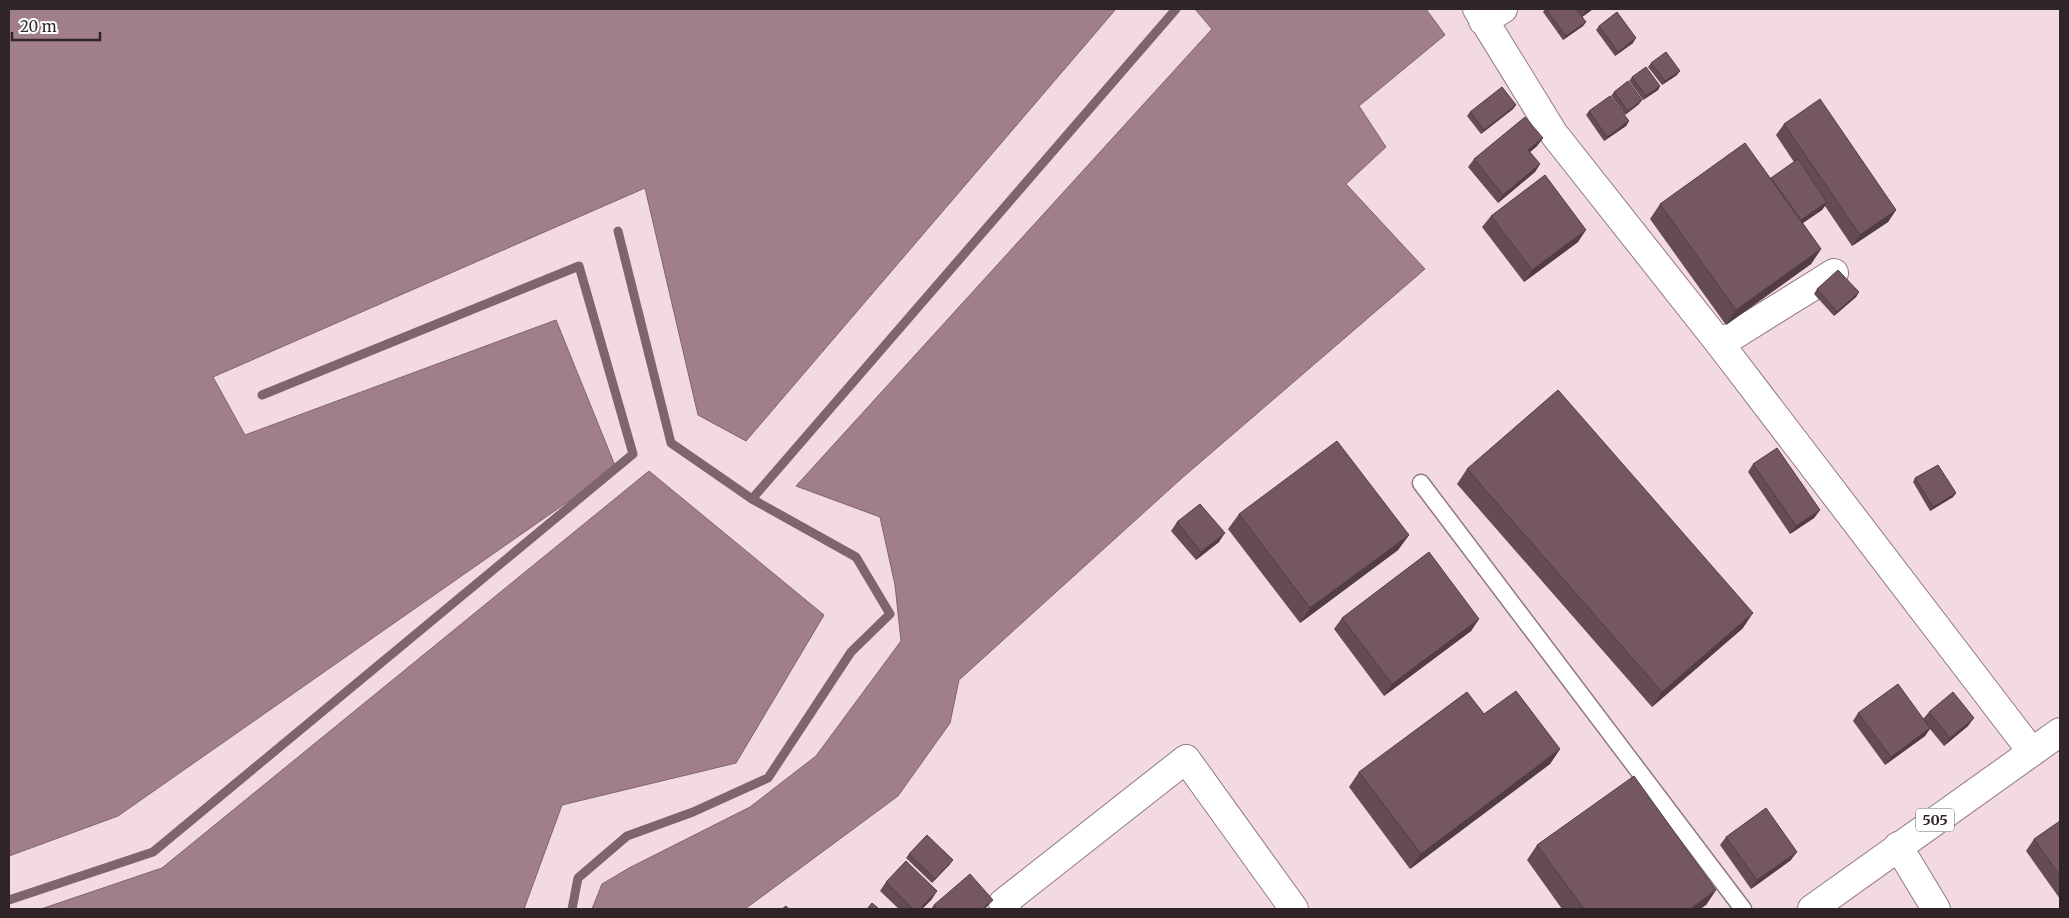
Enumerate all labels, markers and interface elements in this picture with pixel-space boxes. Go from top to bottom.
scale bar [12,10,100,42]
text: 20 m [20,17,57,36]
road number: 505 [1916,808,1954,832]

